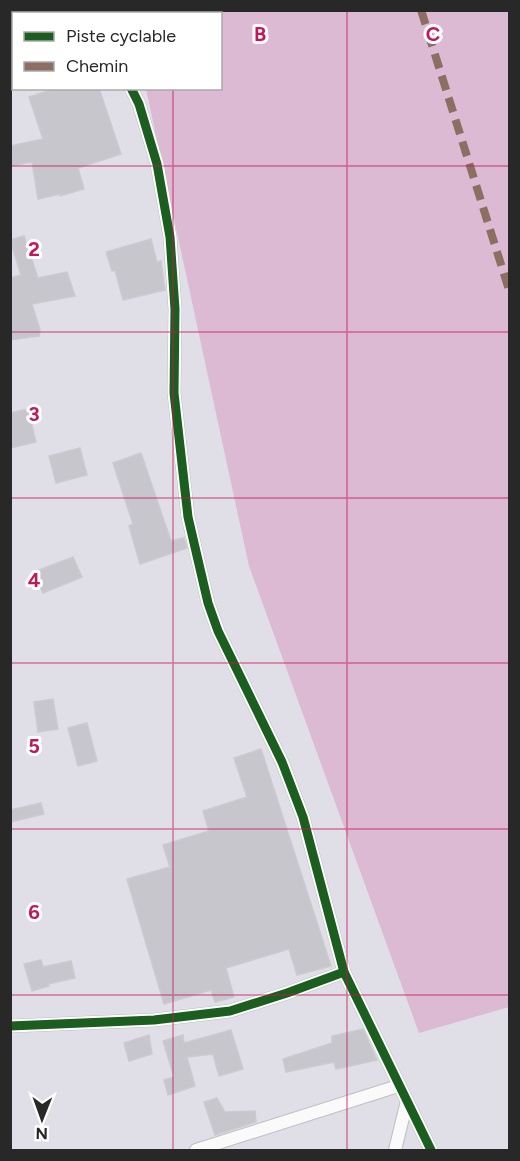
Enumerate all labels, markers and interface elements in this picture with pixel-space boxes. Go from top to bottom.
legend [12,12,222,90]
text: B [254,22,266,46]
text: C [426,22,440,46]
text: Piste cyclable [66,25,176,47]
text: Chemin [66,55,128,77]
text: 2 [28,237,40,261]
text: 3 [28,402,40,426]
text: 4 [28,568,41,592]
text: 5 [28,734,40,758]
text: 6 [28,900,40,924]
north arrow [12,1089,72,1149]
text: N [35,1124,48,1143]

